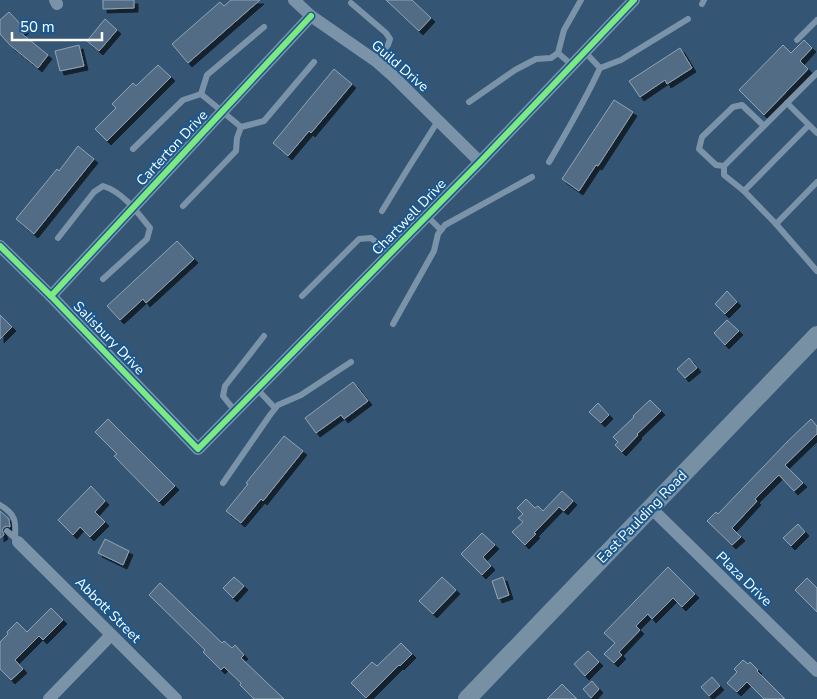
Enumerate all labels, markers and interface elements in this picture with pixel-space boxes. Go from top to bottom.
scale bar [12,10,102,42]
text: 50 m [20,17,55,37]
street label: Guild Drive [367,36,433,96]
street label: Carterton Drive [132,106,212,190]
street label: Chartwell Drive [368,175,450,259]
street label: Salisbury Drive [69,297,149,379]
street label: East Paulding Road [593,466,691,568]
street label: Plaza Drive [712,547,776,611]
street label: Abbott Street [71,573,145,647]

